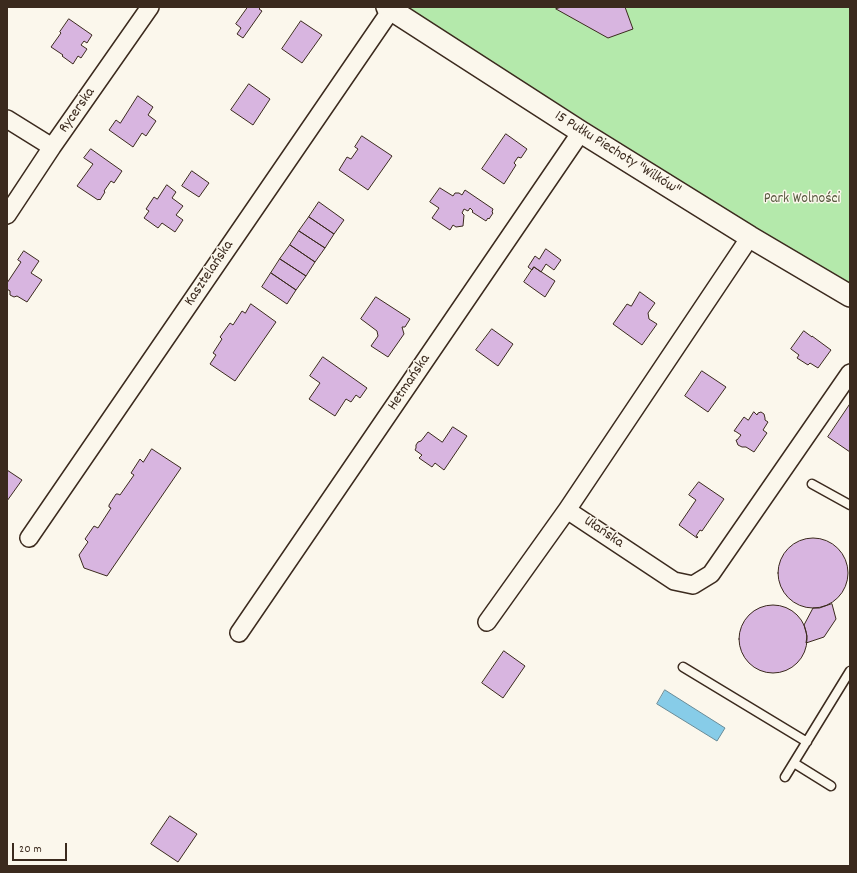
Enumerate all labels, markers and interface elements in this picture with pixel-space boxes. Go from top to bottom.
street label: Rycerska [56,85,100,137]
street label: 15 Pułku Piechoty "Wilków" [550,108,684,200]
park label: Park Wolności [764,191,840,209]
street label: Kasztelańska [182,238,238,310]
street label: Hetmańska [385,352,435,414]
street label: Ułańska [580,513,626,553]
scale bar [14,835,69,861]
text: 20 m [19,841,42,858]

